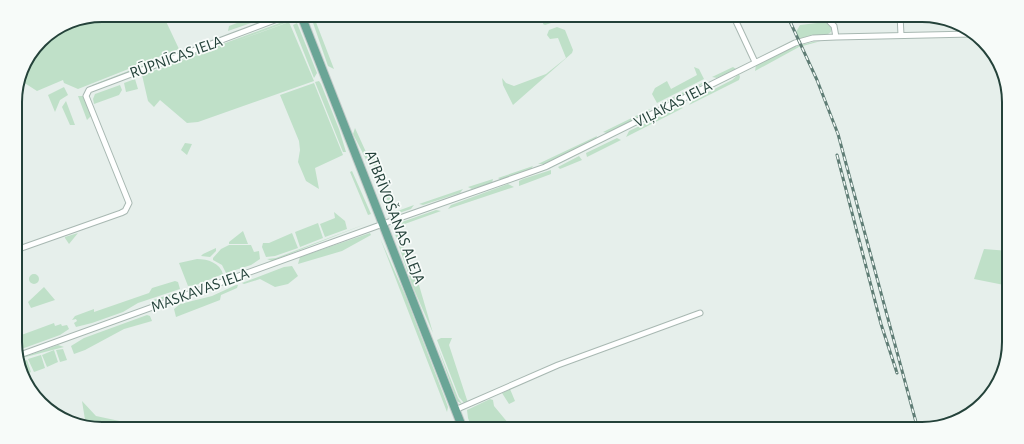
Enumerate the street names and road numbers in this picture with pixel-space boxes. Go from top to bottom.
street label: RŪPNĪCAS IELA [127,32,225,81]
street label: VIĻAKAS IELA [631,78,716,132]
street label: ATBRĪVOŠANAS ALEJA [362,147,430,286]
street label: MASKAVAS IELA [149,265,251,315]

